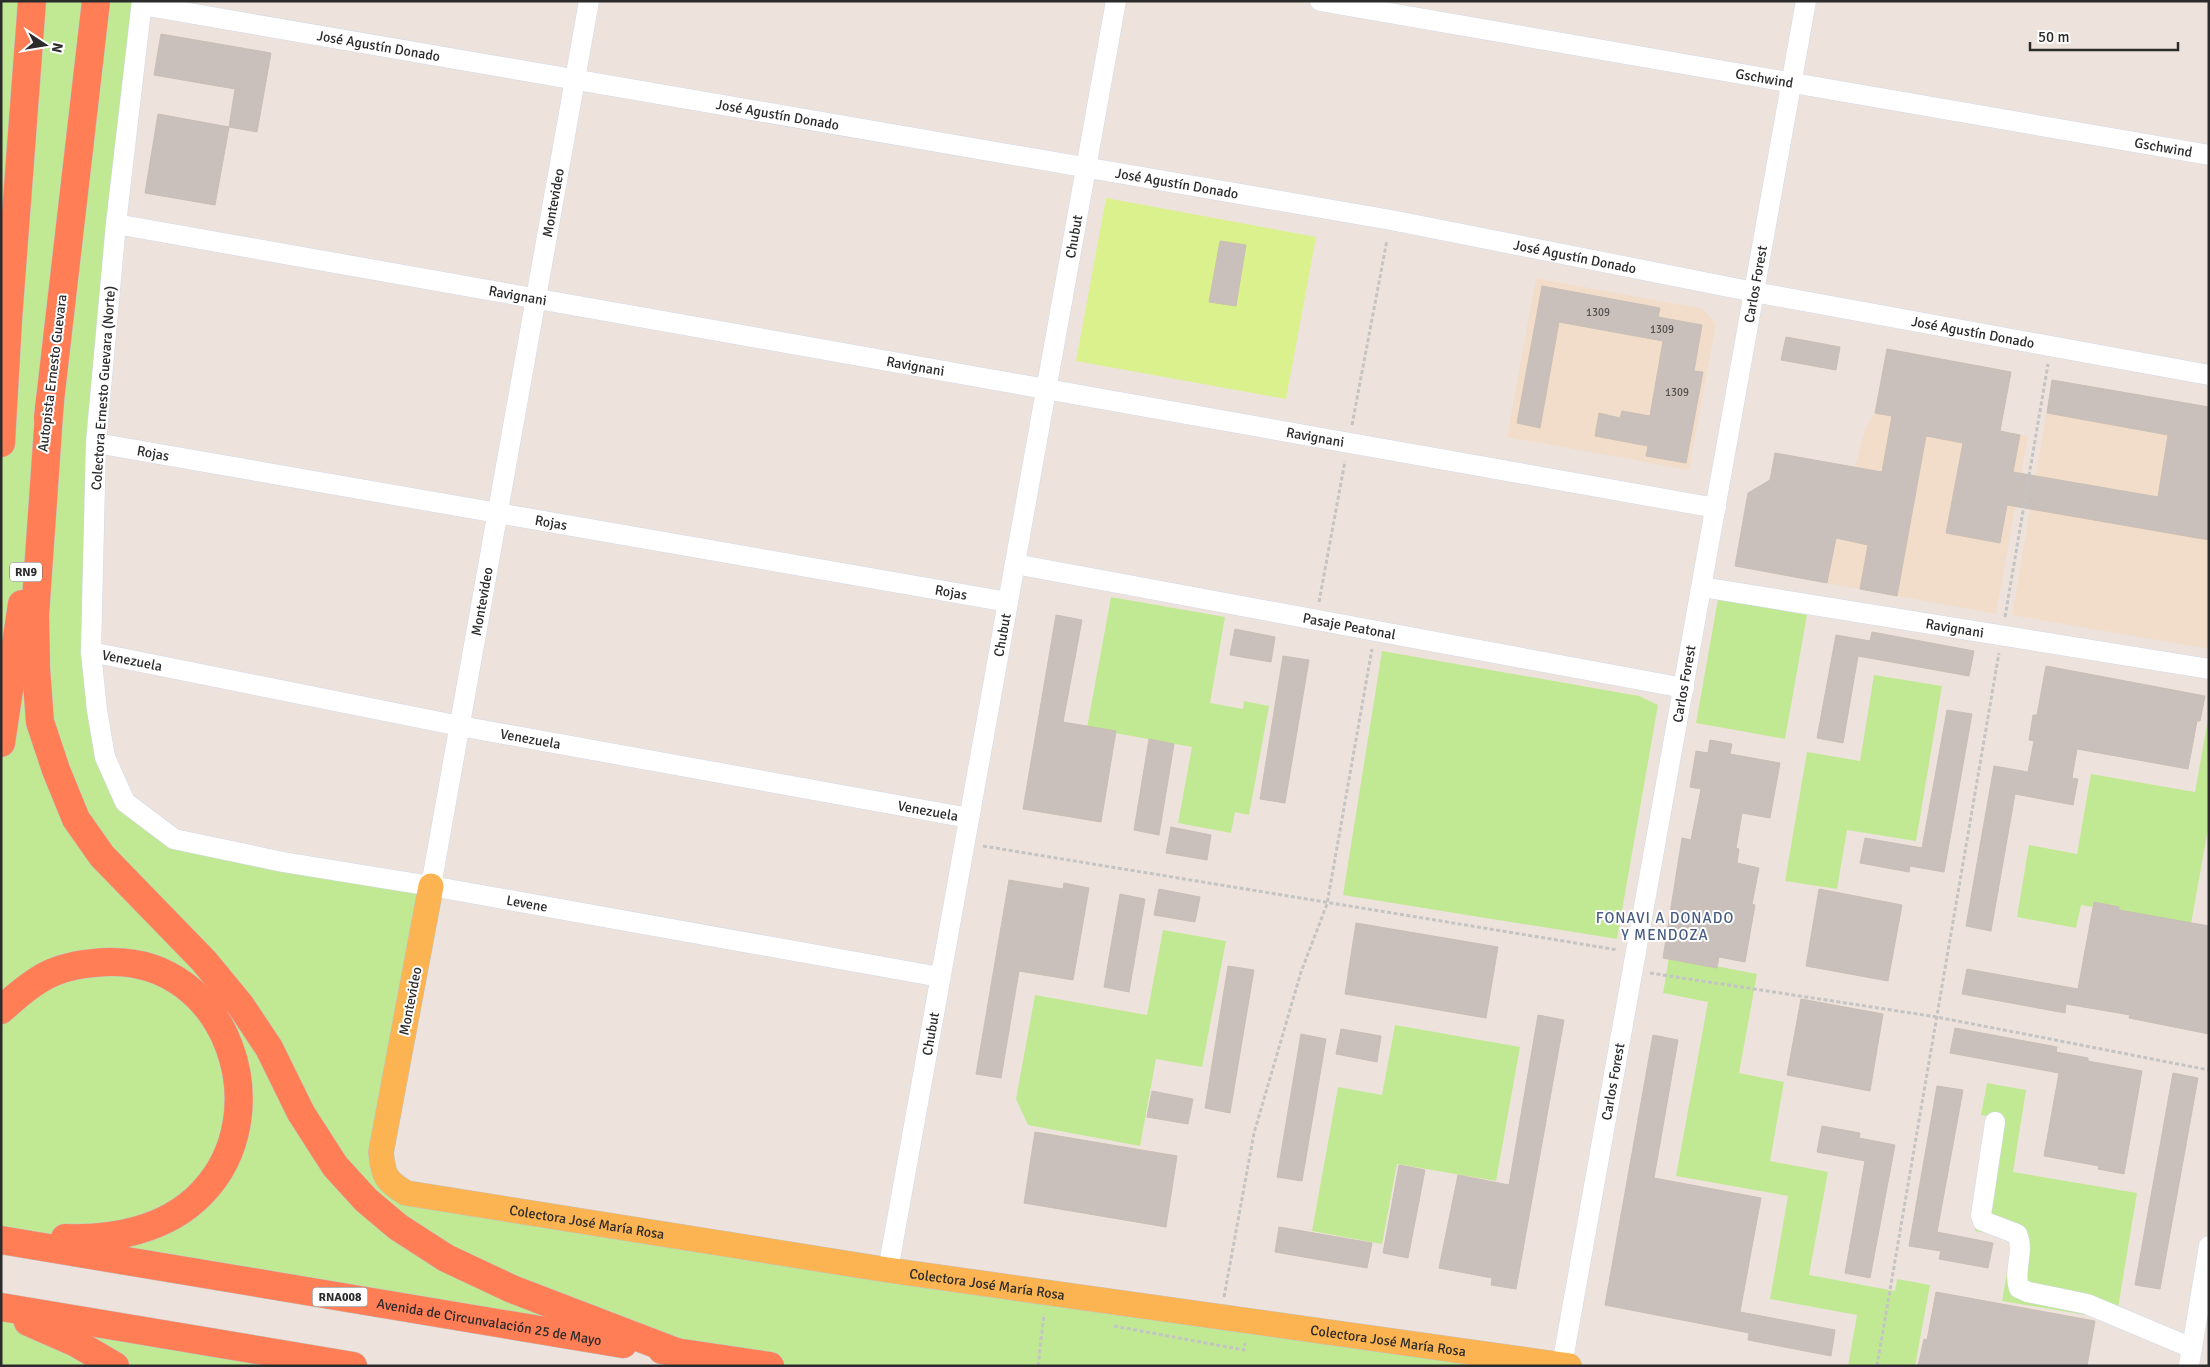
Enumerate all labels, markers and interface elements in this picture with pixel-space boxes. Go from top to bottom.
north arrow [20,20,70,70]
scale bar [2030,20,2178,52]
street label: José Agustín Donado [316,27,441,65]
text: 50 m [2038,28,2069,46]
text: N [48,41,67,54]
street label: Gschwind [1734,65,1794,92]
street label: José Agustín Donado [715,96,840,134]
street label: Gschwind [2133,134,2194,161]
street label: José Agustín Donado [1114,165,1240,203]
street label: Montevideo [539,167,568,239]
street label: Chubut [1062,214,1086,260]
street label: José Agustín Donado [1512,237,1638,277]
street label: Carlos Forest [1741,244,1771,324]
street label: Ravignani [487,282,548,309]
street label: Colectora Ernesto Guevara (Norte) [88,285,119,491]
street label: Autopista Ernesto Guevara [34,293,71,453]
house number: 1309 [1586,306,1610,319]
street label: José Agustín Donado [1910,313,2036,352]
house number: 1309 [1650,323,1674,336]
street label: Ravignani [885,353,946,380]
house number: 1309 [1665,386,1689,399]
street label: Ravignani [1285,424,1346,451]
street label: Rojas [136,442,171,465]
street label: Rojas [534,512,569,534]
road number: RN9 [10,562,42,582]
street label: Montevideo [468,566,497,637]
street label: Rojas [933,581,969,604]
street label: Pasaje Peatonal [1301,609,1397,643]
street label: Chubut [990,612,1015,658]
street label: Ravignani [1924,615,1985,641]
street label: Carlos Forest [1669,644,1700,724]
street label: Venezuela [100,646,164,675]
street label: Venezuela [499,725,562,753]
street label: Venezuela [896,797,960,825]
street label: Levene [505,892,549,916]
district label: FONAVI A DONADO Y MENDOZA [1596,909,1734,944]
street label: Montevideo [396,965,425,1037]
street label: Chubut [919,1011,943,1057]
street label: Carlos Forest [1598,1041,1628,1122]
street label: Colectora José María Rosa [508,1202,666,1243]
street label: Colectora José María Rosa [908,1265,1066,1304]
road number: RNA008 [312,1288,368,1306]
street label: Avenida de Circunvalación 25 de Mayo [375,1295,603,1349]
street label: Colectora José María Rosa [1309,1322,1467,1360]

